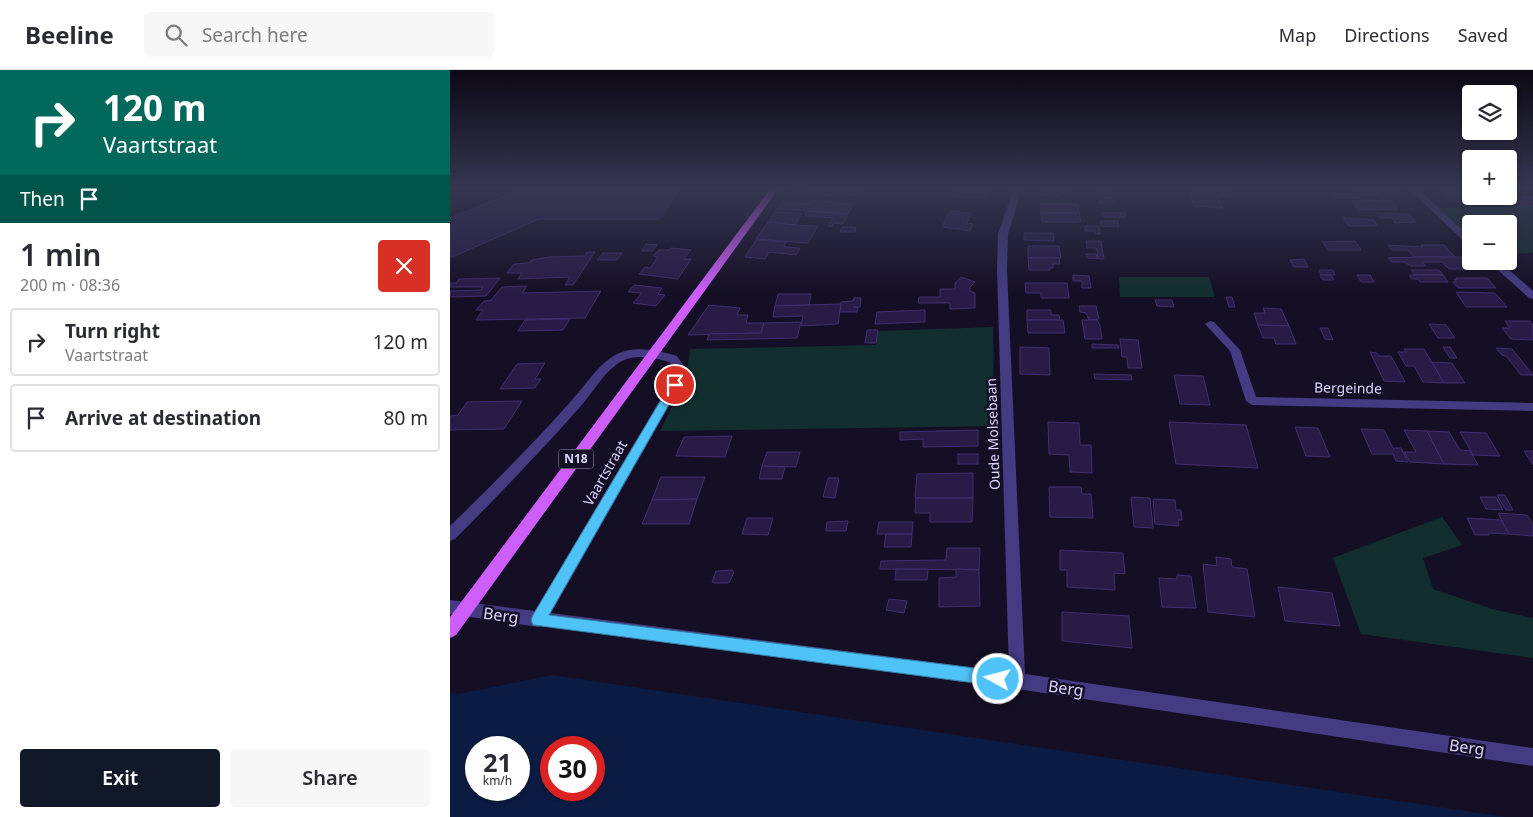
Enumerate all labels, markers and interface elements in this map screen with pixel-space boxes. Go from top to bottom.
search box [144,12,494,57]
text: Beeline [25,18,114,51]
icon: search [162,21,190,49]
text: Search here [202,22,308,48]
text: Map [1279,23,1316,47]
text: Directions [1344,23,1430,47]
text: Saved [1458,23,1508,47]
text: 120 m [103,84,206,131]
map controls [1462,85,1517,270]
button: layers [1462,85,1517,140]
icon: right [20,90,85,155]
text: Vaartstraat [103,129,217,159]
button: + [1462,150,1517,205]
icon: arrive [75,185,103,213]
text: Then [20,186,65,212]
button: − [1462,215,1517,270]
text: 1 min [20,234,101,275]
button: close [378,240,430,292]
text: 200 m · 08:36 [20,274,120,296]
text: Turn right [65,318,160,344]
icon: right [22,328,50,356]
text: 120 m [373,329,428,355]
text: Vaartstraat [65,344,148,366]
pin [654,364,696,406]
icon: arrive [661,371,689,399]
street label: Bergeinde [1314,377,1382,398]
street label: Oude Molsebaan [981,378,1004,490]
icon: arrive [22,404,50,432]
text: Arrive at destination [65,405,261,431]
text: 80 m [384,405,428,431]
street label: Vaartstraat [578,437,631,509]
road number: N18 [558,449,594,468]
street label: Berg [482,602,520,628]
position arrow [971,652,1023,704]
street label: Berg [1047,675,1085,701]
street label: Berg [1448,734,1486,760]
speed limit sign: 30 [540,736,605,801]
text: 21 [483,745,512,779]
button: Exit [20,749,220,807]
button: Share [230,749,430,807]
text: km/h [483,772,512,789]

